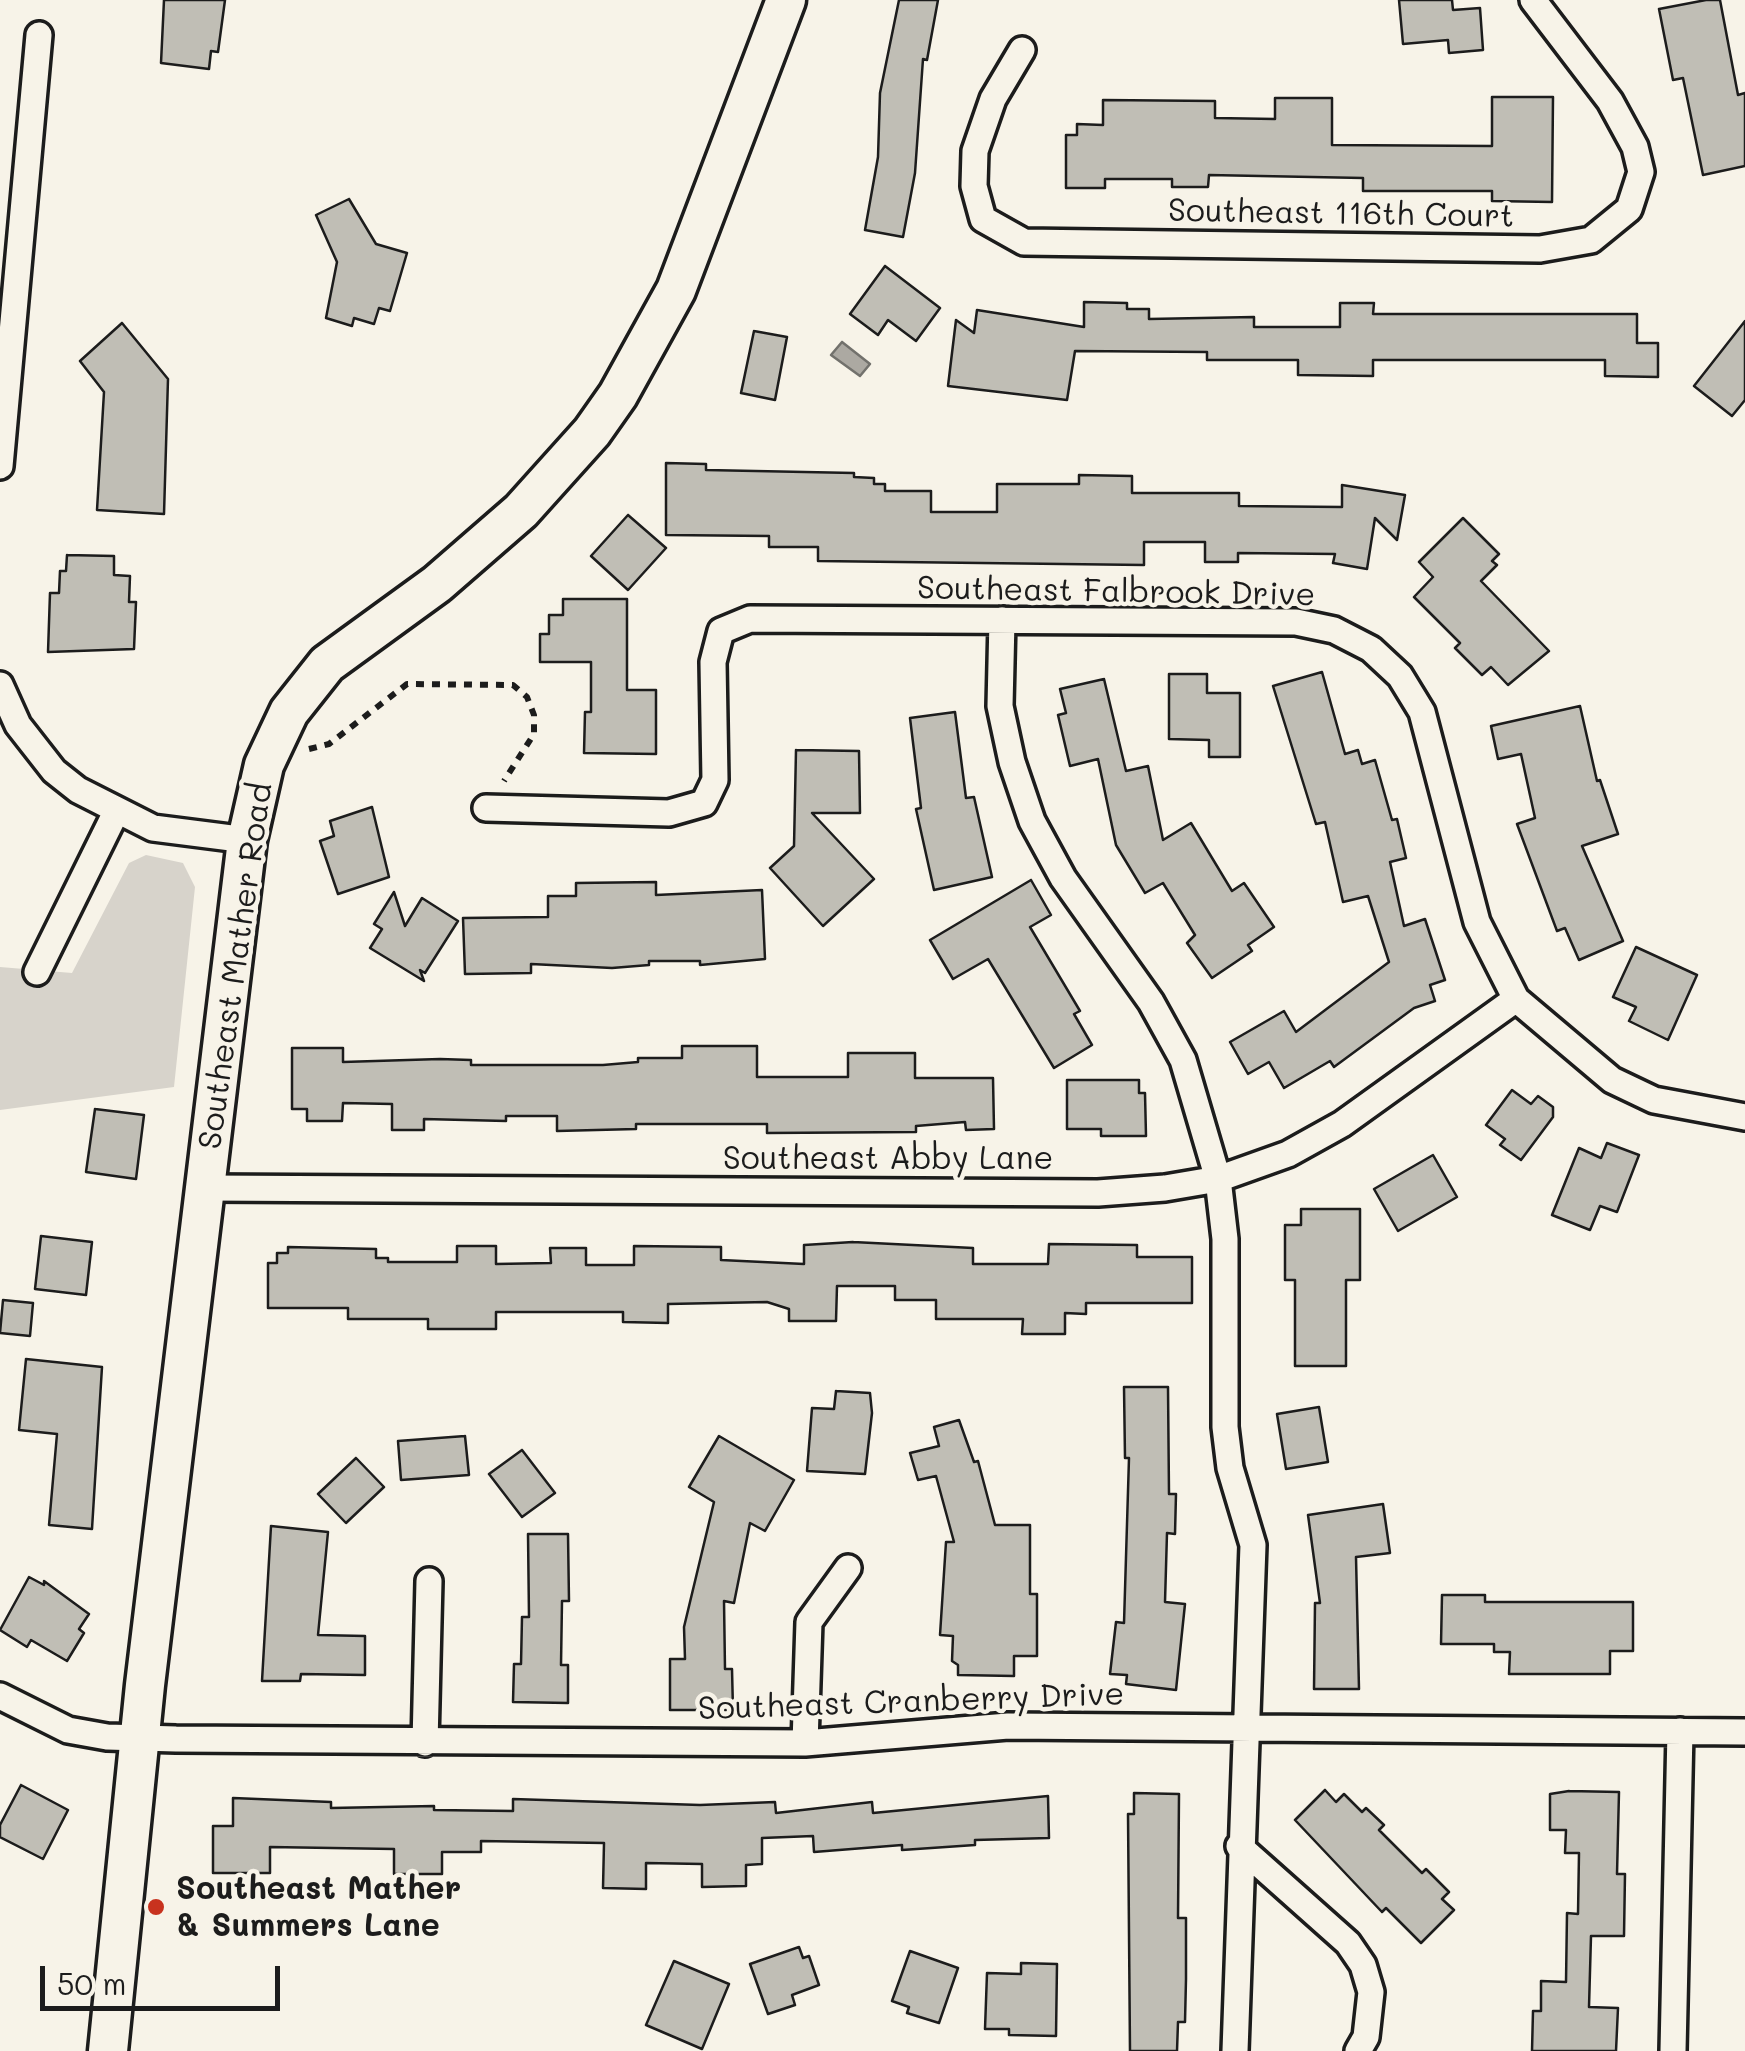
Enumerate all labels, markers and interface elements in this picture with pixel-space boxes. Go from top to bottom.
street label: Southeast 116th Court [1168,192,1514,236]
street label: Southeast Falbrook Drive [917,569,1315,615]
street label: Southeast Mather Road [191,780,281,1152]
street label: Southeast Abby Lane [723,1140,1053,1178]
street label: Southeast Cranberry Drive [697,1675,1125,1729]
place label: Southeast Mather & Summers Lane [176,1870,461,1945]
marker: Southeast Mather & Summers Lane [145,1896,167,1918]
scale bar [45,1946,285,2008]
text: 50 m [57,1963,127,2003]

